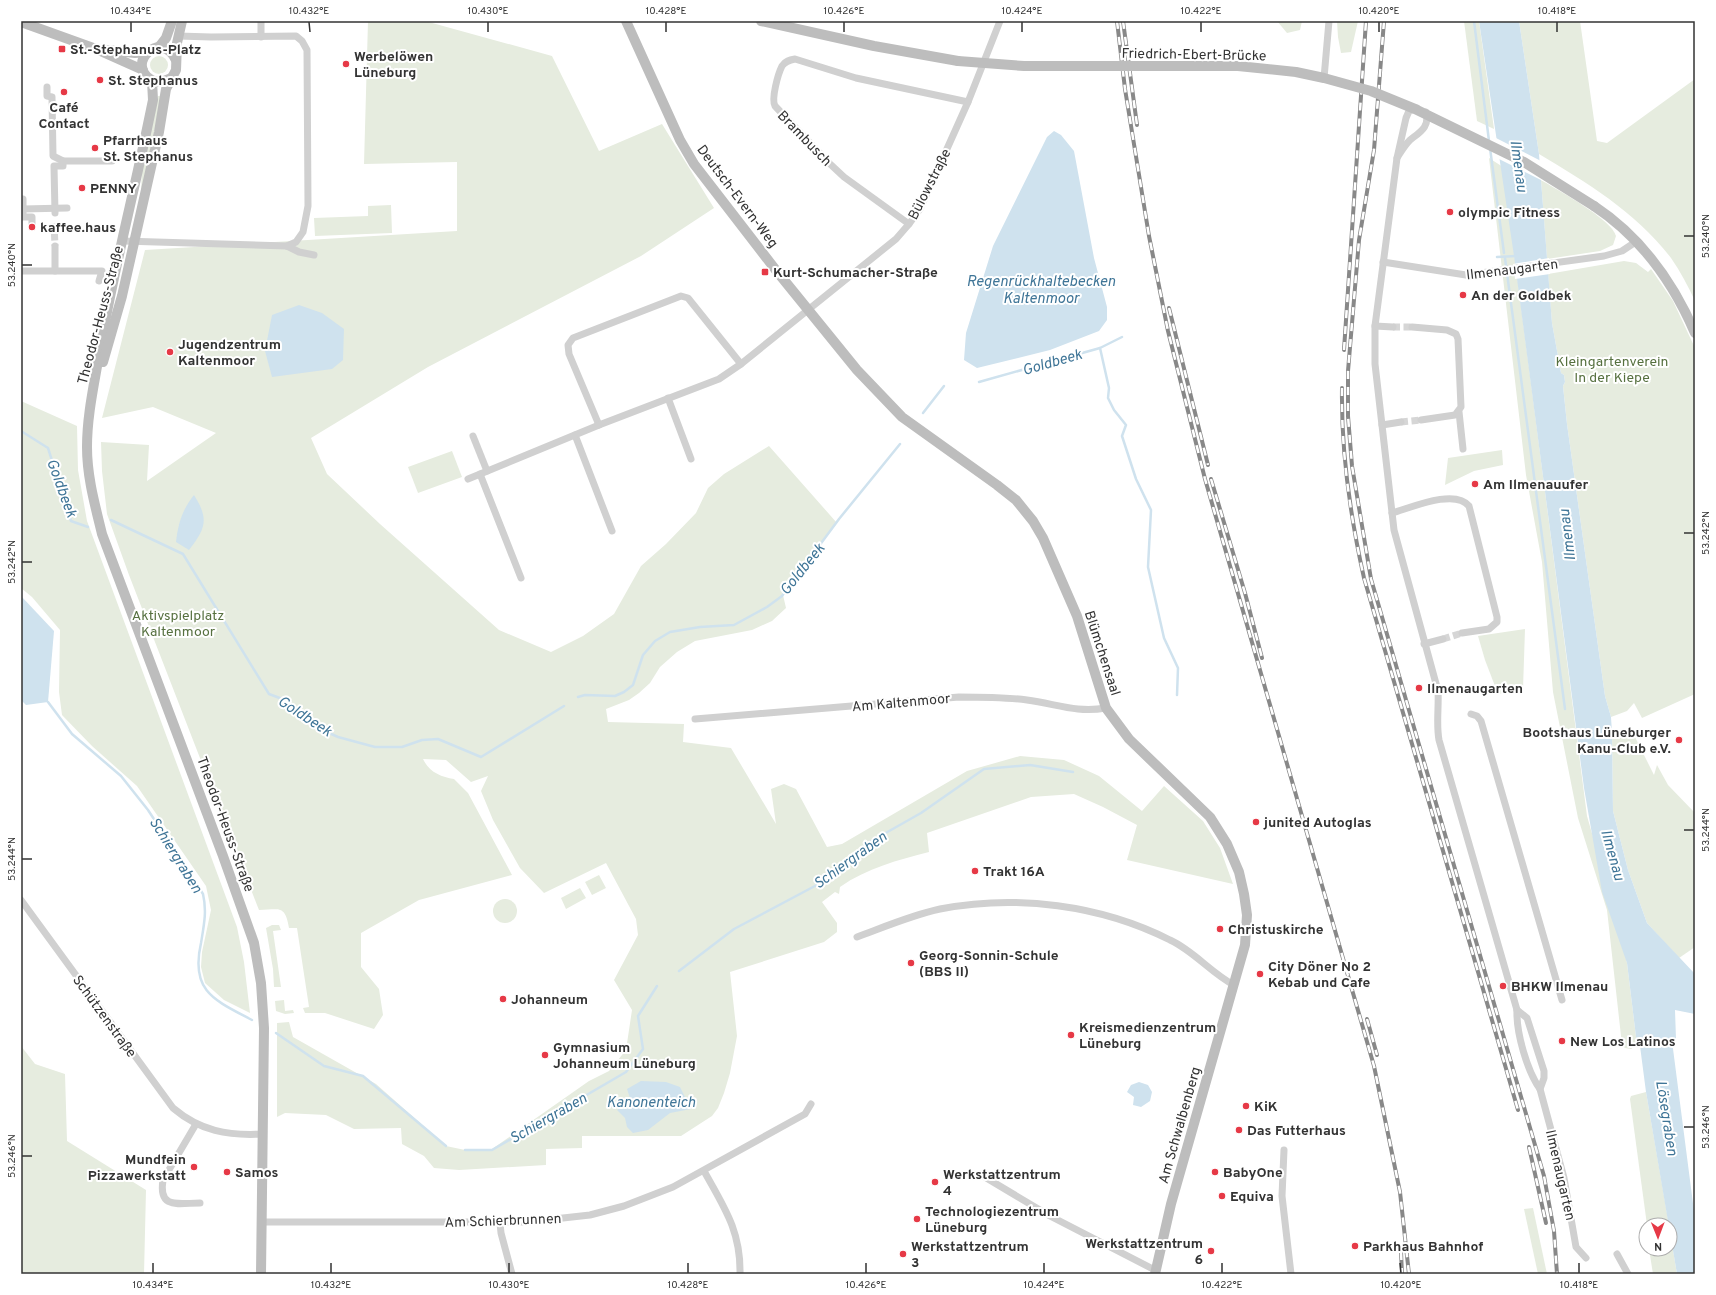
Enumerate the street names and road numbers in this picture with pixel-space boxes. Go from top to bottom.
street label: Friedrich-Ebert-Brücke [1122,46,1266,65]
street label: Brambusch [773,108,835,170]
street label: Deutsch-Evern-Weg [692,142,781,252]
street label: Bülowstraße [905,146,955,223]
street label: Theodor-Heuss-Straße [75,244,128,387]
street label: Ilmenaugarten [1465,256,1559,285]
street label: Blümchensaal [1080,609,1123,698]
street label: Am Kaltenmoor [851,691,952,716]
street label: Theodor-Heuss-Straße [192,754,257,895]
street label: Schützenstraße [68,972,139,1061]
street label: Am Schwalbenberg [1156,1065,1205,1186]
street label: Ilmenaugarten [1541,1128,1578,1222]
street label: Am Schierbrunnen [444,1211,562,1232]

